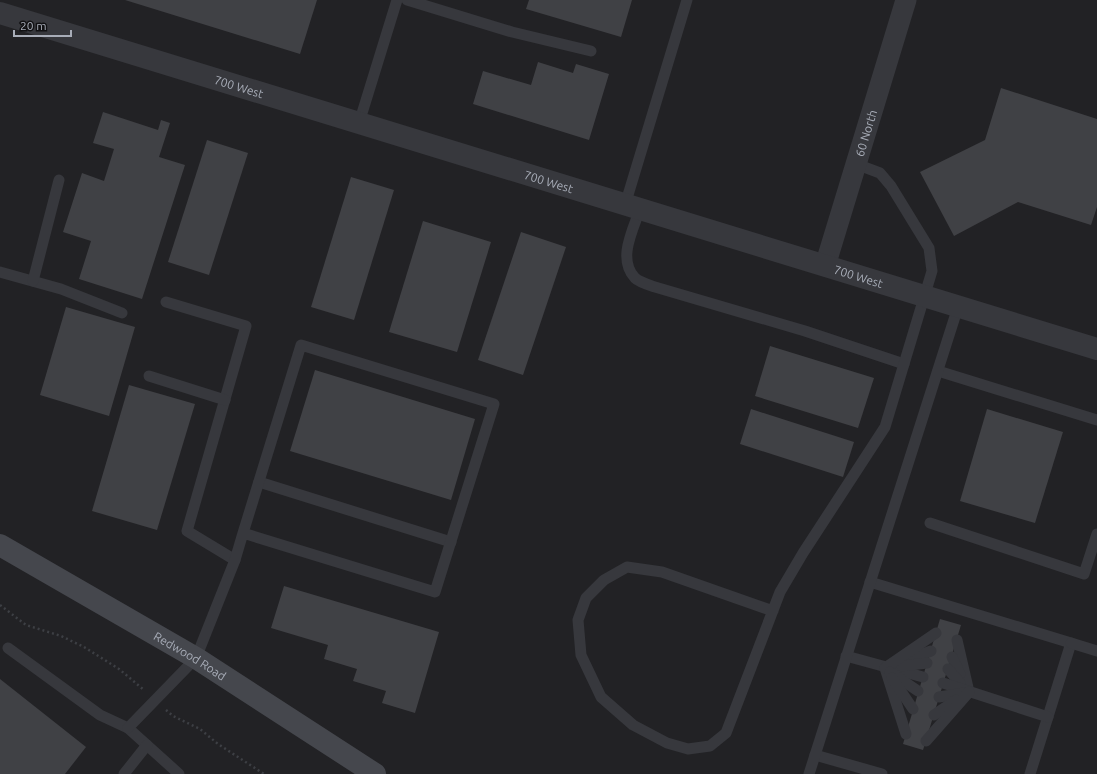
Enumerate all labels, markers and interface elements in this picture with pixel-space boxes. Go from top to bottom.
scale bar [14,12,71,38]
text: 20 m [20,19,47,32]
street label: 700 West [213,73,265,100]
street label: 60 North [852,108,879,158]
street label: 700 West [523,167,575,195]
street label: 700 West [833,262,885,290]
street label: Redwood Road [152,629,229,682]

